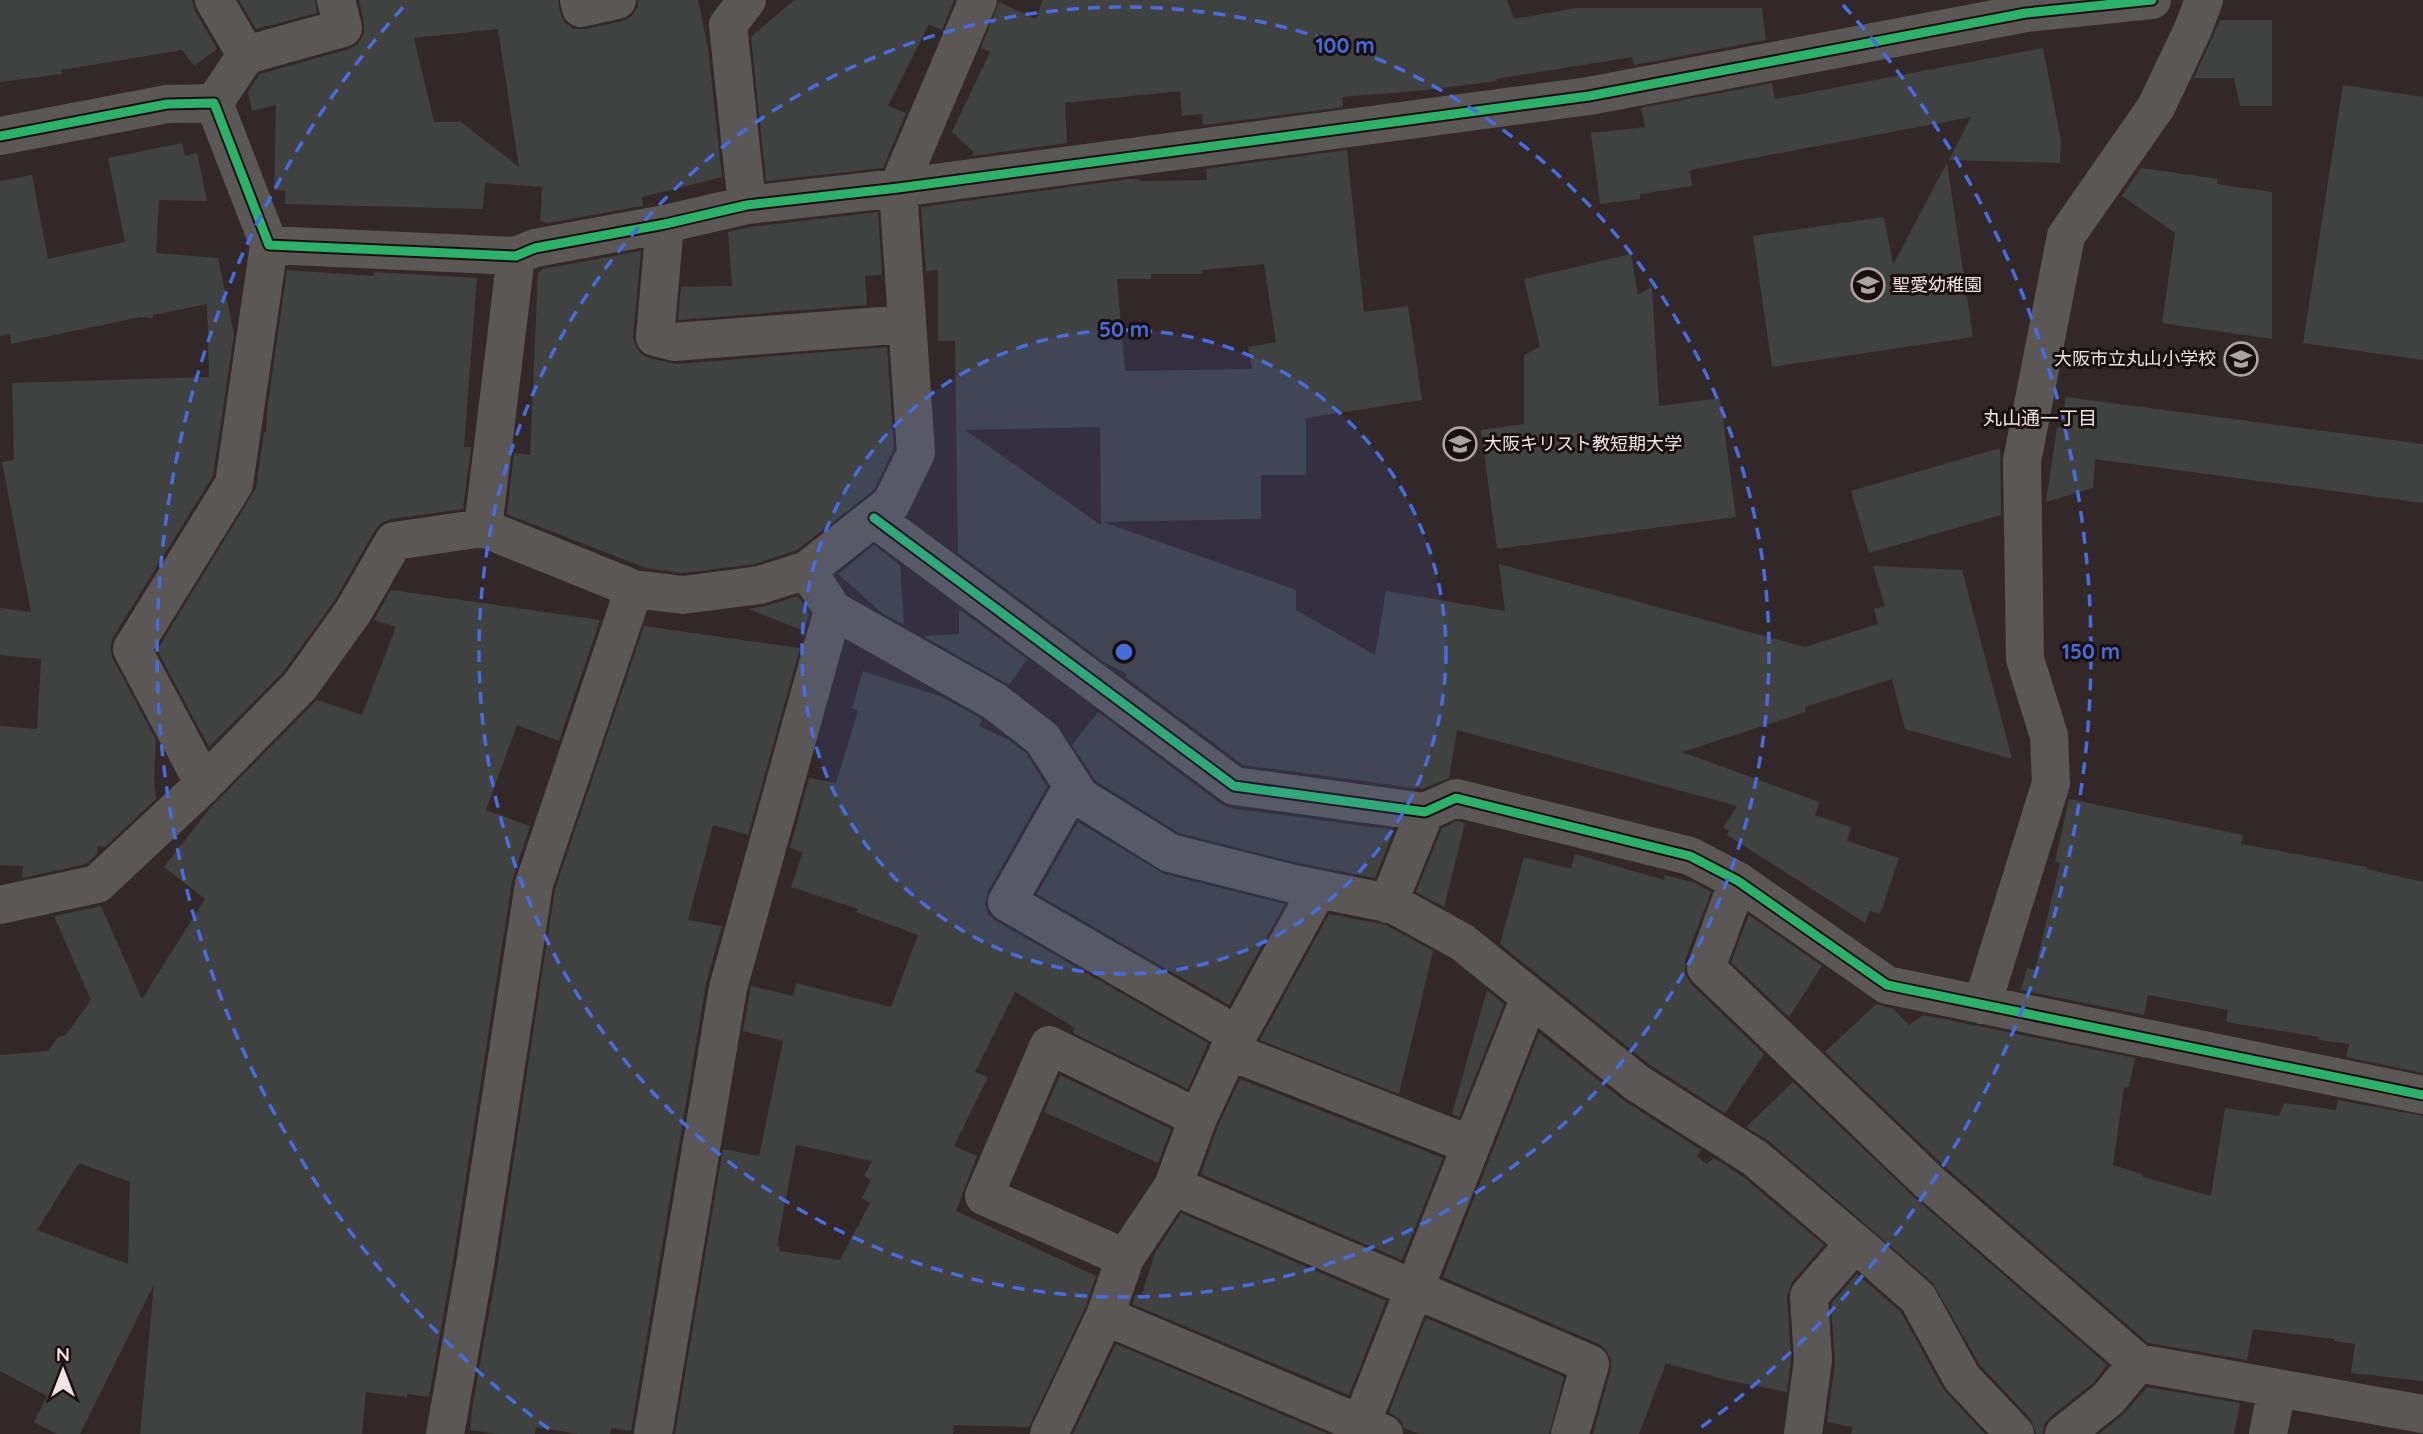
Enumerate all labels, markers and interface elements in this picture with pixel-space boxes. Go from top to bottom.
text: 100 m [1315,32,1375,58]
school or university icon: 聖愛幼稚園 [1849,266,1887,304]
place label: 聖愛幼稚園 [1892,273,1982,296]
text: 50 m [1099,316,1149,342]
school or university icon: 大阪市立丸山小学校 [2222,340,2260,378]
place label: 大阪市立丸山小学校 [2054,347,2216,370]
district label: 丸山通一丁目 [1983,406,2097,430]
school or university icon: 大阪キリスト教短期大学 [1441,425,1479,463]
place label: 大阪キリスト教短期大学 [1484,432,1682,455]
text: 150 m [2062,638,2120,664]
centre of rings [1112,640,1136,664]
north arrow [28,1336,98,1406]
text: N [56,1342,70,1366]

